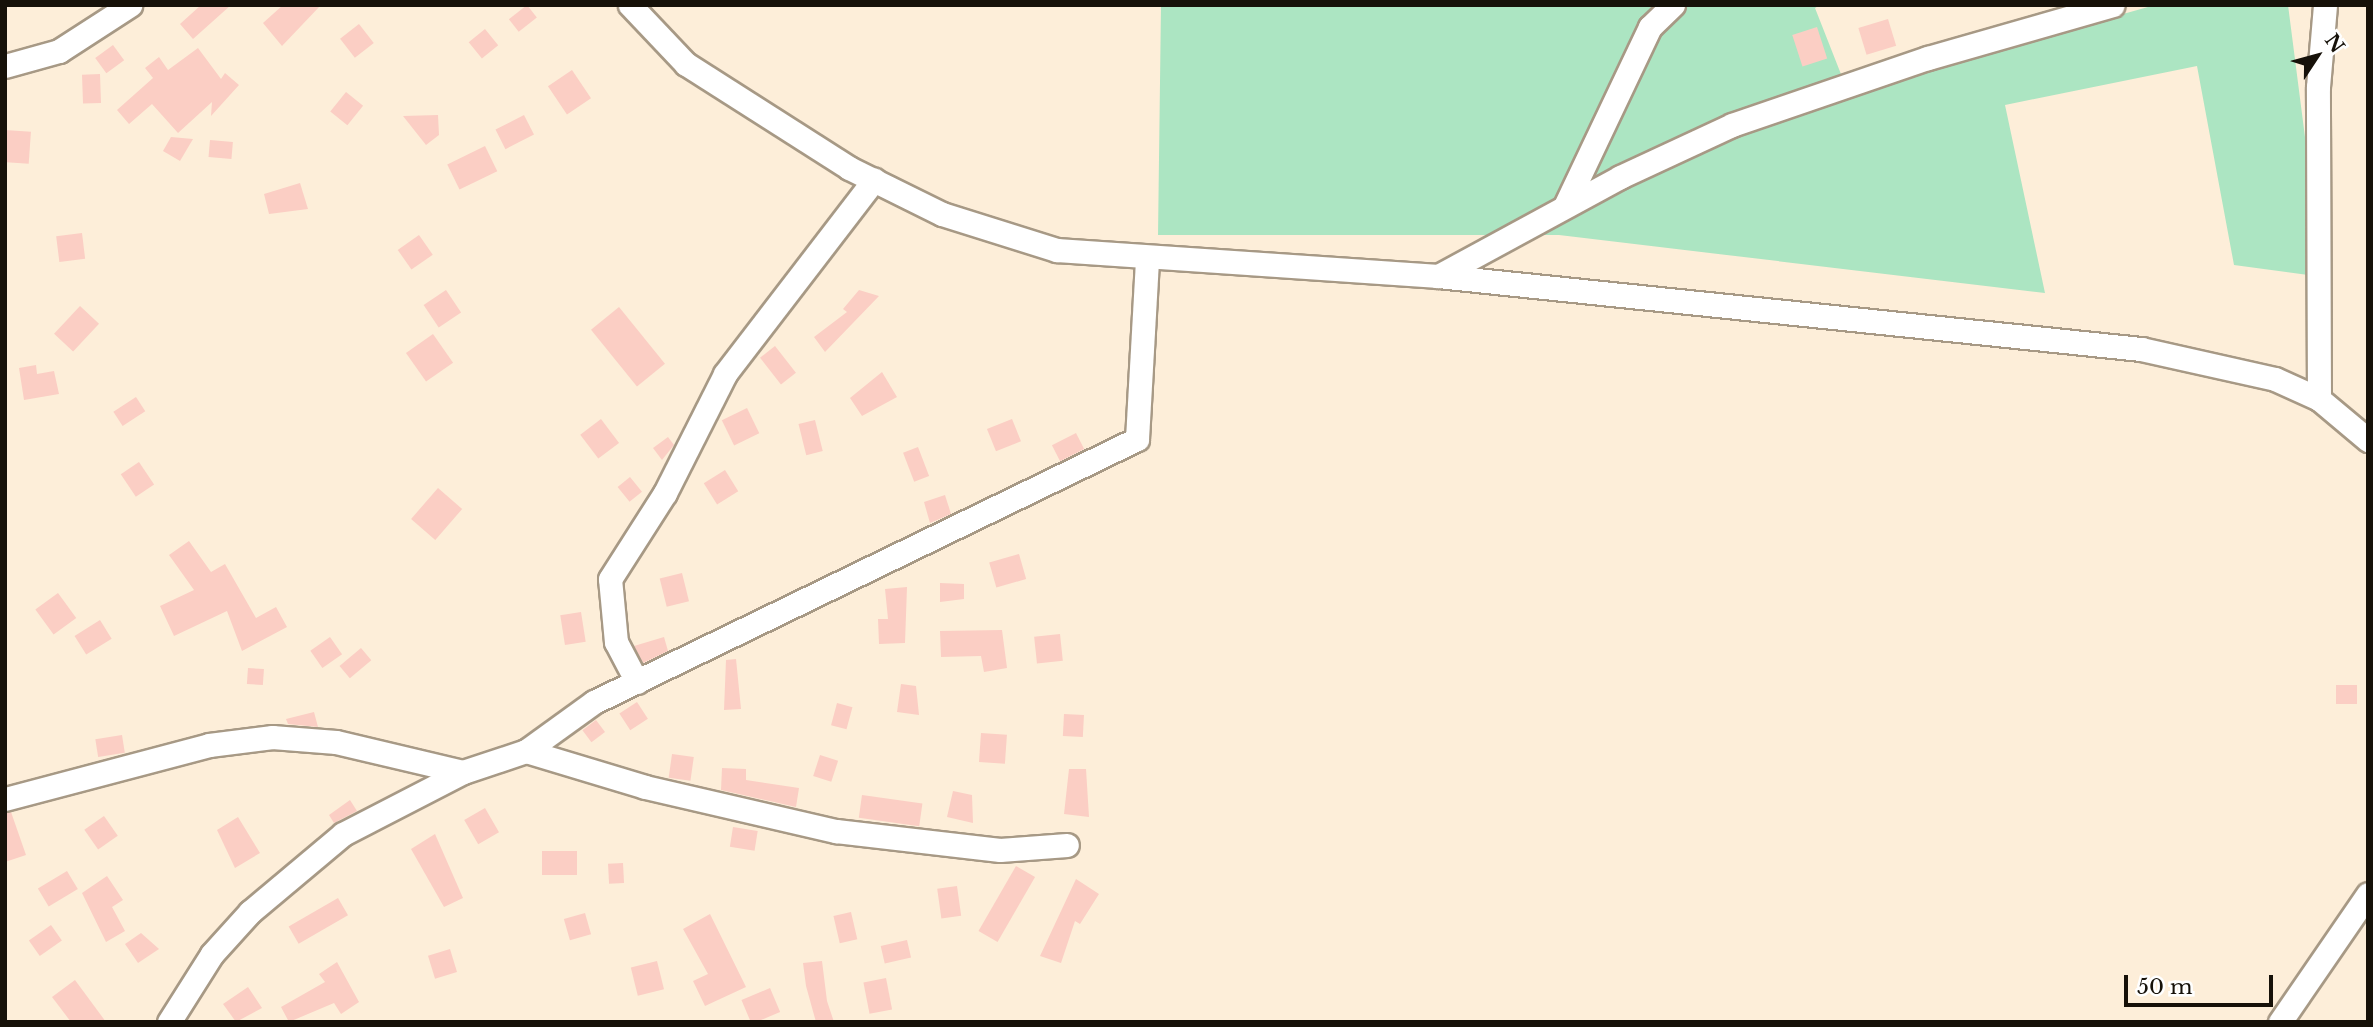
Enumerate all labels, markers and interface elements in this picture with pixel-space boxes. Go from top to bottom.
north arrow [2282,21,2352,91]
text: N [2320,29,2349,57]
scale bar [2128,960,2277,1004]
text: 50 m [2137,974,2192,1000]

